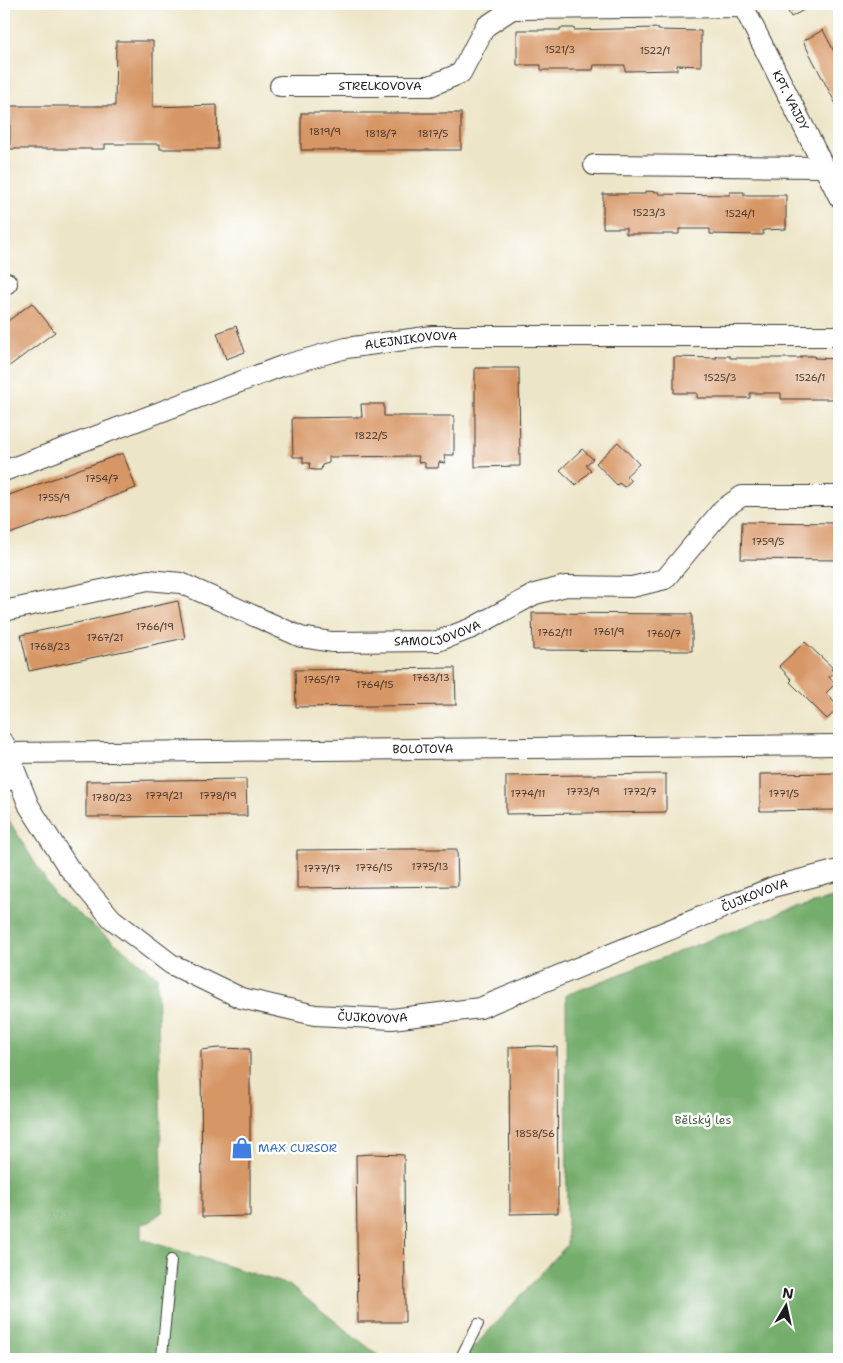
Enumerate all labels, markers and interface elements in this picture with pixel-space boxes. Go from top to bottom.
house number: 1521/3 [545,43,575,56]
house number: 1522/1 [640,44,670,57]
street label: KPT. VAJDY [769,68,813,134]
street label: STRELKOVOVA [338,78,422,94]
house number: 1819/9 [309,125,341,138]
house number: 1818/7 [365,127,397,140]
house number: 1817/5 [418,127,448,140]
house number: 1523/3 [632,206,666,219]
house number: 1524/1 [725,207,755,220]
street label: ALEJNIKOVOVA [364,328,457,353]
house number: 1525/3 [704,371,736,384]
house number: 1526/1 [795,371,825,384]
house number: 1822/5 [354,429,388,442]
house number: 1754/7 [85,472,119,485]
house number: 1755/9 [38,491,70,504]
house number: 1759/5 [752,535,784,548]
street label: SAMOLJOVOVA [394,617,484,649]
house number: 1766/19 [136,620,174,633]
house number: 1761/9 [594,625,624,638]
house number: 1762/11 [538,626,572,639]
house number: 1760/7 [647,627,681,640]
house number: 1767/21 [87,631,123,644]
house number: 1768/23 [30,640,70,653]
house number: 1763/13 [412,671,450,684]
house number: 1765/17 [304,673,341,686]
house number: 1764/15 [356,678,394,691]
street label: BOLOTOVA [392,741,454,757]
house number: 1773/9 [566,785,600,798]
house number: 1772/7 [623,785,657,798]
house number: 1774/11 [510,787,546,800]
house number: 1771/5 [769,787,799,800]
house number: 1779/21 [145,789,183,802]
house number: 1778/19 [199,789,237,802]
house number: 1780/23 [92,791,132,804]
house number: 1775/13 [412,860,448,873]
house number: 1776/15 [355,861,393,874]
house number: 1777/17 [303,862,341,875]
street label: ČUJKOVOVA [719,875,790,916]
street label: ČUJKOVOVA [337,1008,409,1027]
park label: Bělský les [675,1112,731,1128]
house number: 1858/56 [515,1127,555,1140]
shop icon: MAX CURSOR [229,1135,255,1161]
place label: MAX CURSOR [258,1140,337,1156]
north arrow [760,1280,810,1330]
text: N [781,1283,795,1303]

